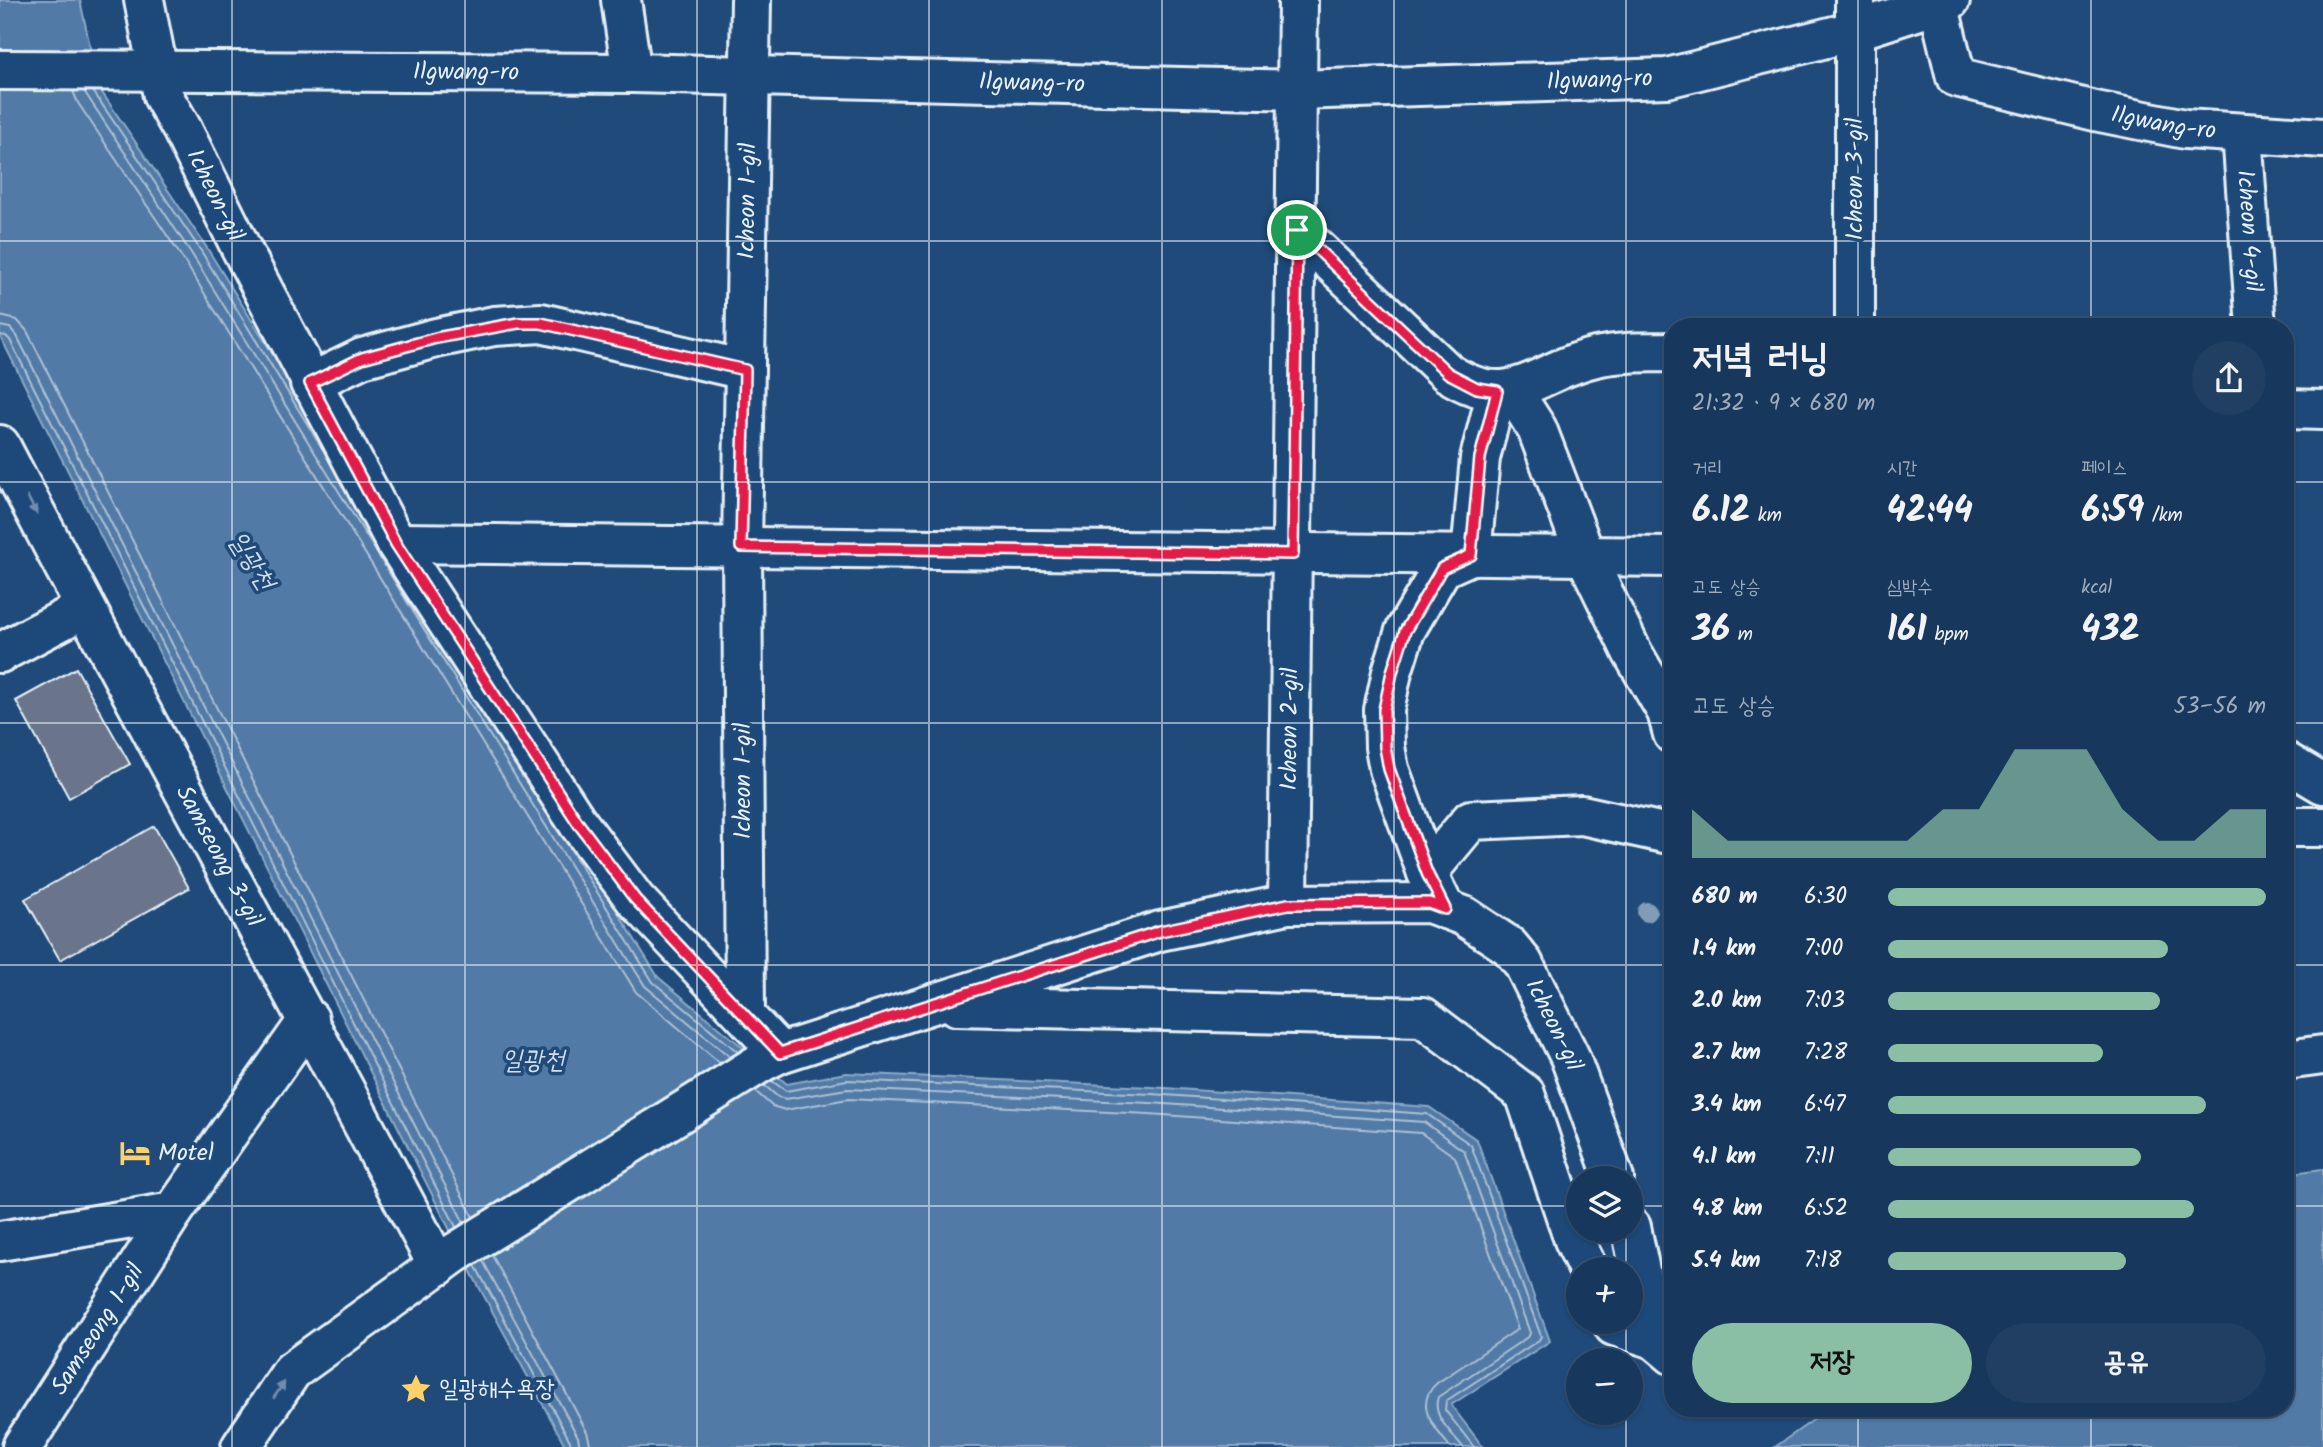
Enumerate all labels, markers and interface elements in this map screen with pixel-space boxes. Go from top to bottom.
street label: Ilgwang-ro [413,52,519,92]
street label: Ilgwang-ro [1546,59,1653,101]
street label: Ilgwang-ro [978,62,1086,104]
street label: Ilgwang-ro [2107,95,2217,150]
street label: Icheon 3-gil [1836,117,1875,240]
street label: Icheon-gil [175,142,255,249]
street label: Icheon 1-gil [727,142,768,260]
street label: Icheon 4-gil [2225,168,2273,293]
pin [1267,200,1327,260]
icon: arrive [1278,211,1316,249]
text: 저녁 러닝 [1692,330,1829,390]
button: share [2192,341,2266,415]
text: 21:32 · 9 × 680 m [1692,386,1875,422]
text: 거리 [1692,454,1723,484]
text: 시간 [1887,454,1917,484]
text: 페이스 [2081,454,2127,484]
text: 6.12 [1692,484,1750,540]
text: 42:44 [1887,484,1973,540]
text: 6:59 [2081,484,2144,540]
one-way arrow [25,496,37,516]
text: km [1750,501,1782,531]
text: /km [2144,501,2183,531]
water label: 일광천 [217,523,287,601]
text: 고도 상승 [1692,573,1761,603]
text: 심박수 [1887,573,1933,603]
text: kcal [2081,573,2112,603]
text: 36 [1692,603,1730,659]
text: 161 [1887,603,1927,659]
text: 432 [2081,603,2140,659]
text: m [1730,620,1753,650]
text: bpm [1927,620,1969,650]
street label: Icheon 2-gil [1270,667,1310,791]
text: 고도 상승 [1692,689,1775,725]
text: 53–56 m [2174,689,2266,725]
street label: Icheon 1-gil [724,723,763,839]
street label: Samseong 3-gil [165,778,273,935]
text: 680 m [1692,879,1758,915]
text: 6:30 [1804,879,1847,915]
text: 1.4 km [1692,931,1756,967]
text: 7:00 [1804,931,1843,967]
street label: Icheon-gil [1514,972,1593,1077]
text: 2.0 km [1692,983,1762,1019]
text: 7:03 [1804,983,1845,1019]
text: 2.7 km [1692,1035,1761,1071]
text: 7:28 [1804,1035,1847,1071]
water label: 일광천 [502,1040,567,1082]
text: 3.4 km [1692,1087,1762,1123]
text: 6:47 [1804,1087,1846,1123]
place label: Motel [158,1134,214,1173]
hotel icon: Motel [118,1136,152,1170]
text: 4.1 km [1692,1139,1756,1175]
text: 7:11 [1804,1139,1835,1175]
map controls [1566,1166,1643,1425]
button: layers [1566,1166,1643,1243]
text: 4.8 km [1692,1191,1763,1227]
text: 6:52 [1804,1191,1848,1227]
text: 5.4 km [1692,1243,1761,1279]
text: 7:18 [1804,1243,1841,1279]
street label: Samseong 1-gil [41,1255,155,1403]
button: + [1566,1257,1643,1334]
button: 저장 [1692,1323,1972,1403]
button: 공유 [1986,1323,2266,1403]
button: − [1566,1348,1643,1425]
place label: 일광해수욕장 [439,1370,555,1409]
place icon: 일광해수욕장 [399,1372,433,1406]
one-way arrow [272,1381,286,1399]

